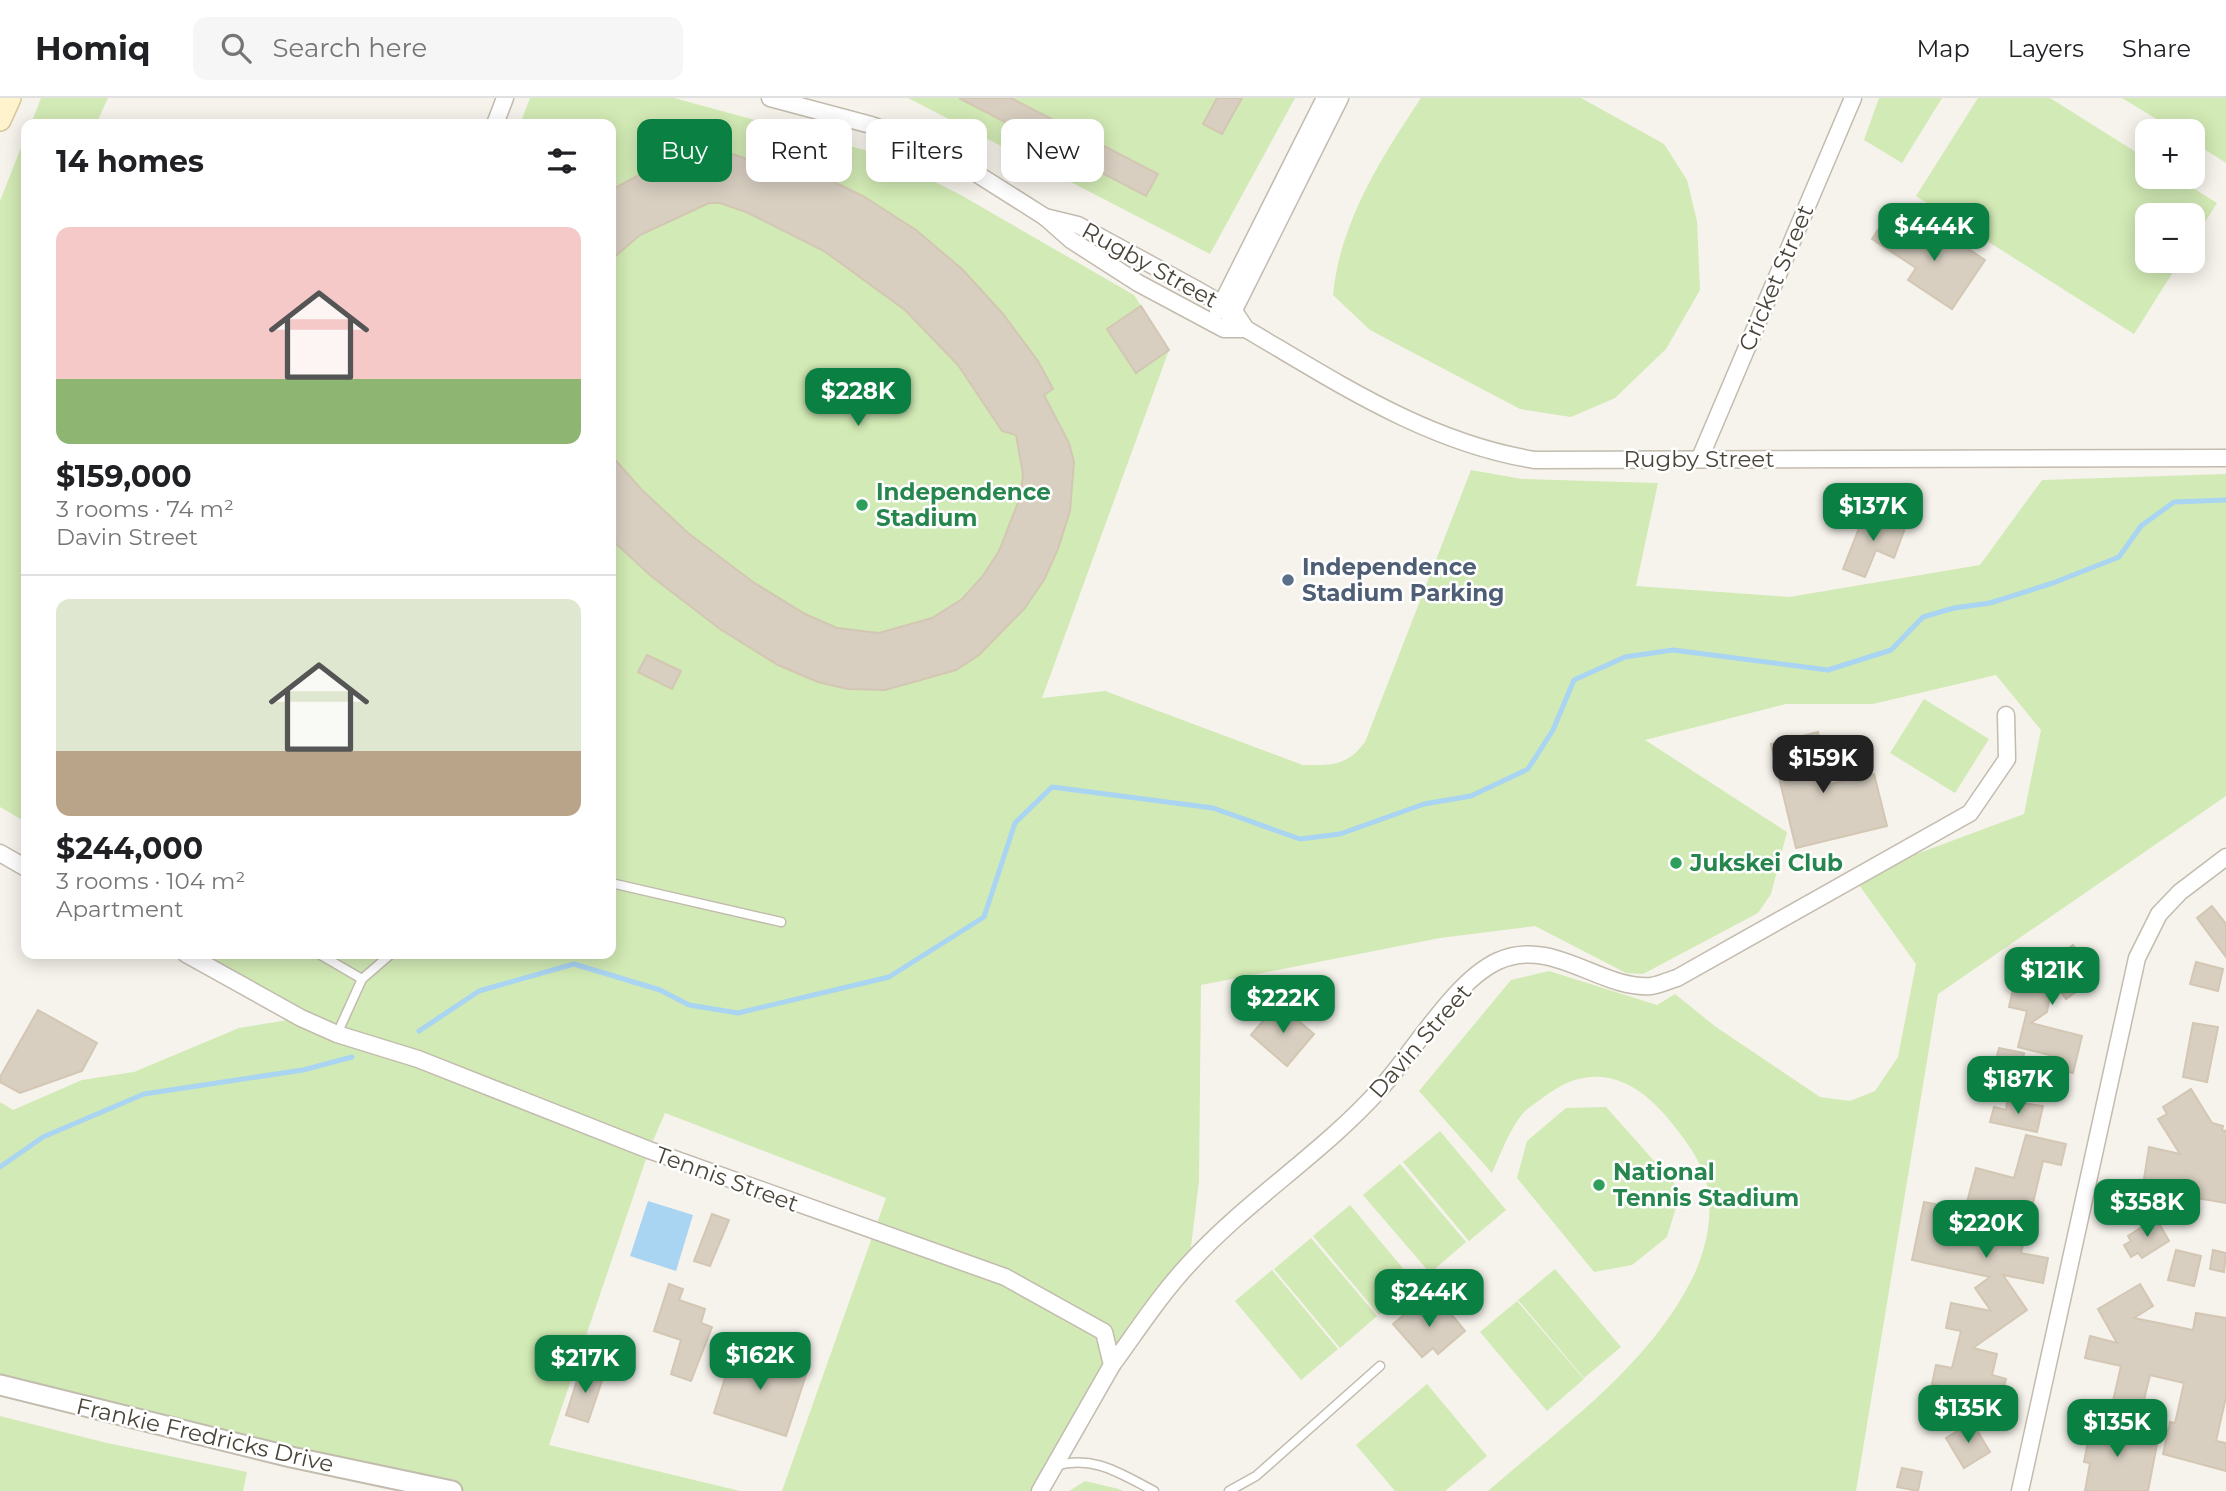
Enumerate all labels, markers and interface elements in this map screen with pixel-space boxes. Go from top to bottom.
search box [193,17,683,80]
text: Homiq [35,28,151,68]
icon: search [217,29,255,67]
text: Search here [273,32,427,64]
text: Map [1916,34,1970,63]
text: Layers [2008,34,2084,63]
text: Share [2122,34,2191,63]
chip: Buy [637,119,732,182]
chip: Rent [746,119,852,182]
chip: Filters [866,119,987,182]
chip: New [1001,119,1104,182]
map controls [2135,119,2205,273]
button: + [2135,119,2205,189]
icon: filters [543,142,581,180]
text: 14 homes [56,143,204,180]
street label: Cricket Street [1733,201,1819,355]
button: − [2135,203,2205,273]
pin: $444K [1885,204,1983,263]
text: $444K [1894,212,1974,240]
street label: Rugby Street [1077,216,1223,314]
icon: home [256,272,382,398]
pin: $228K [809,368,907,428]
text: $228K [821,377,895,405]
street label: Rugby Street [1623,445,1775,473]
text: $159,000 [56,458,192,495]
place label: Independence Stadium [876,478,1051,532]
pin: $137K [1824,484,1922,543]
text: $137K [1839,492,1907,520]
text: 3 rooms · 74 m² [56,495,234,523]
marker: Independence Stadium [854,497,870,513]
text: Davin Street [56,523,198,551]
place label: Independence Stadium Parking [1302,553,1504,607]
marker: Independence Stadium Parking [1280,572,1296,588]
icon: home [256,644,382,770]
pin: $159K [1774,736,1872,795]
text: $159K [1789,744,1857,772]
text: $244,000 [56,830,203,867]
place label: Jukskei Club [1689,849,1843,877]
marker: Jukskei Club [1668,855,1684,871]
text: 3 rooms · 104 m² [56,867,245,895]
text: Apartment [56,895,184,923]
pin: $121K [2003,948,2101,1007]
text: $121K [2020,956,2084,984]
pin: $222K [1234,976,1332,1035]
street label: Davin Street [1363,978,1477,1104]
text: $222K [1247,984,1319,1012]
pin: $187K [1969,1056,2067,1116]
text: $187K [1983,1065,2053,1093]
street label: Tennis Street [652,1140,802,1218]
place label: National Tennis Stadium [1613,1158,1799,1212]
marker: National Tennis Stadium [1591,1177,1607,1193]
pin: $358K [2098,1180,2196,1239]
text: $358K [2110,1188,2184,1216]
pin: $220K [1937,1200,2035,1260]
text: $220K [1949,1209,2023,1237]
pin: $244K [1380,1270,1478,1329]
text: $244K [1391,1278,1467,1306]
pin: $162K [711,1332,809,1392]
pin: $217K [536,1336,634,1395]
text: $162K [726,1341,794,1369]
text: $217K [551,1344,619,1372]
pin: $135K [1919,1386,2017,1445]
street label: Frankie Fredricks Drive [74,1392,336,1478]
text: $135K [1934,1394,2002,1422]
pin: $135K [2068,1400,2166,1459]
text: $135K [2083,1408,2151,1436]

